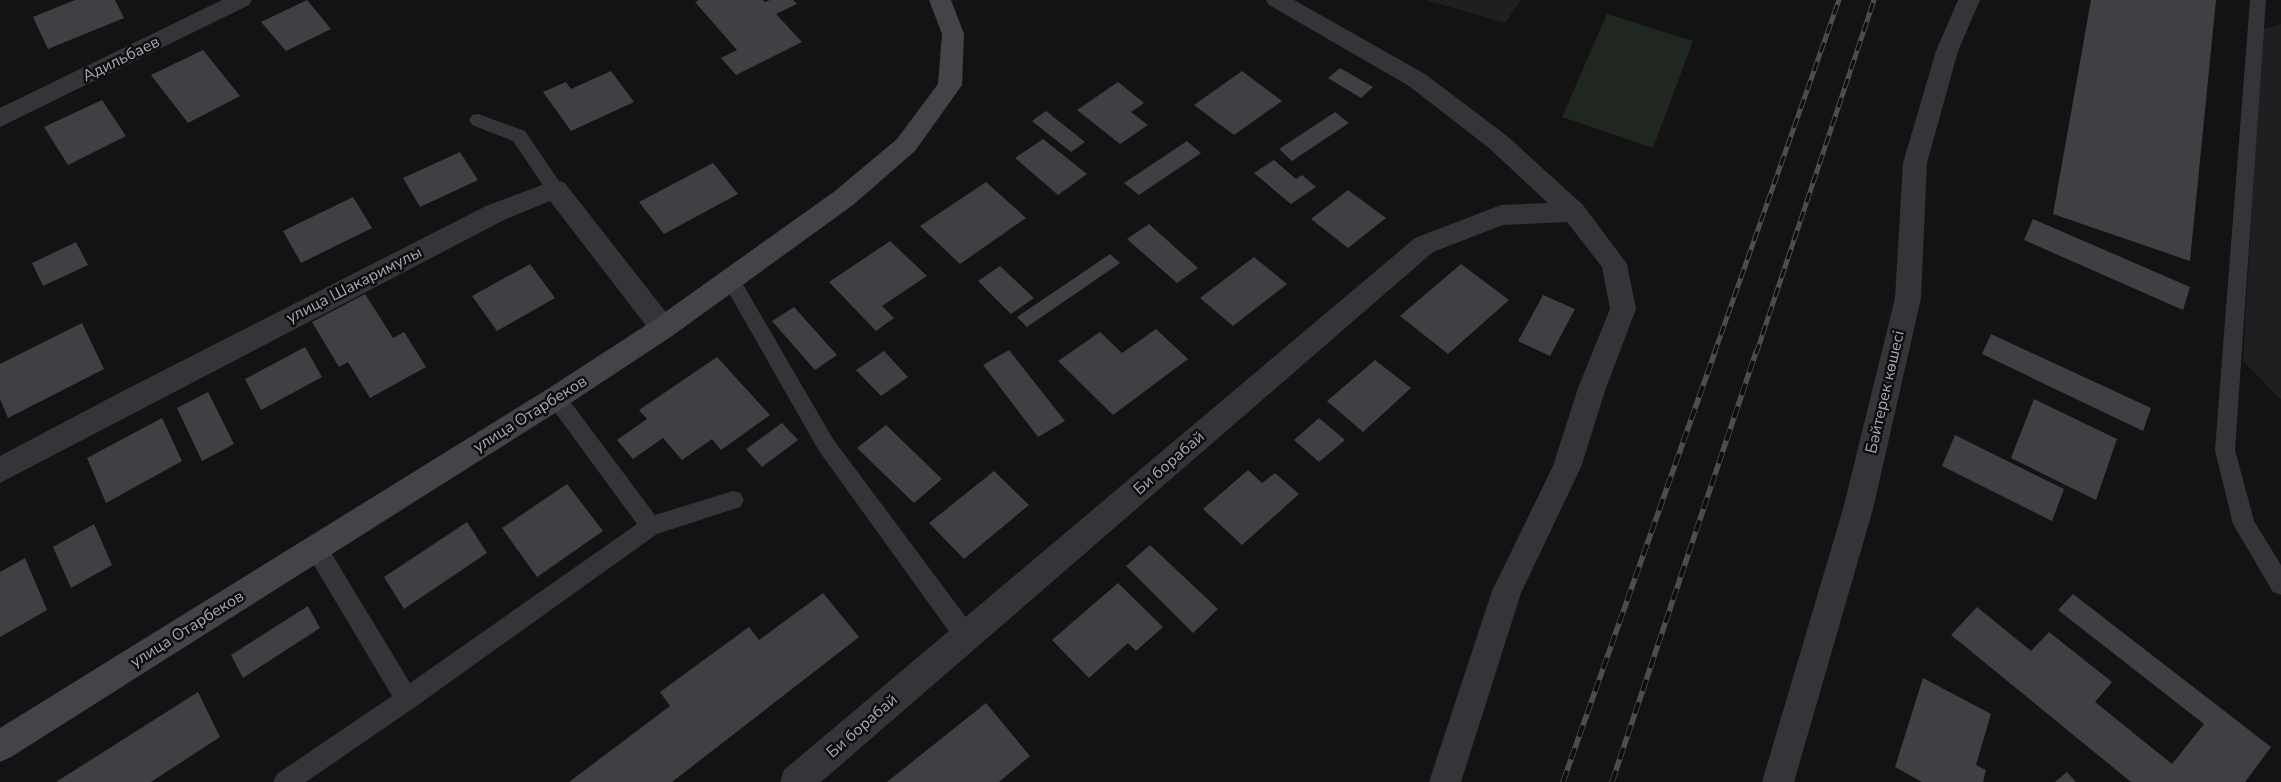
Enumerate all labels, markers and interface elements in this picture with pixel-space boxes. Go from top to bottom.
street label: Адильбаев [79,31,164,87]
street label: улица Шакаримулы [282,241,426,329]
street label: Бәйтерек көшесі [1860,328,1910,456]
street label: улица Отарбеков [469,370,591,458]
street label: Би борабай [1129,426,1209,500]
street label: улица Отарбеков [126,585,248,673]
street label: Би борабай [822,689,902,763]

